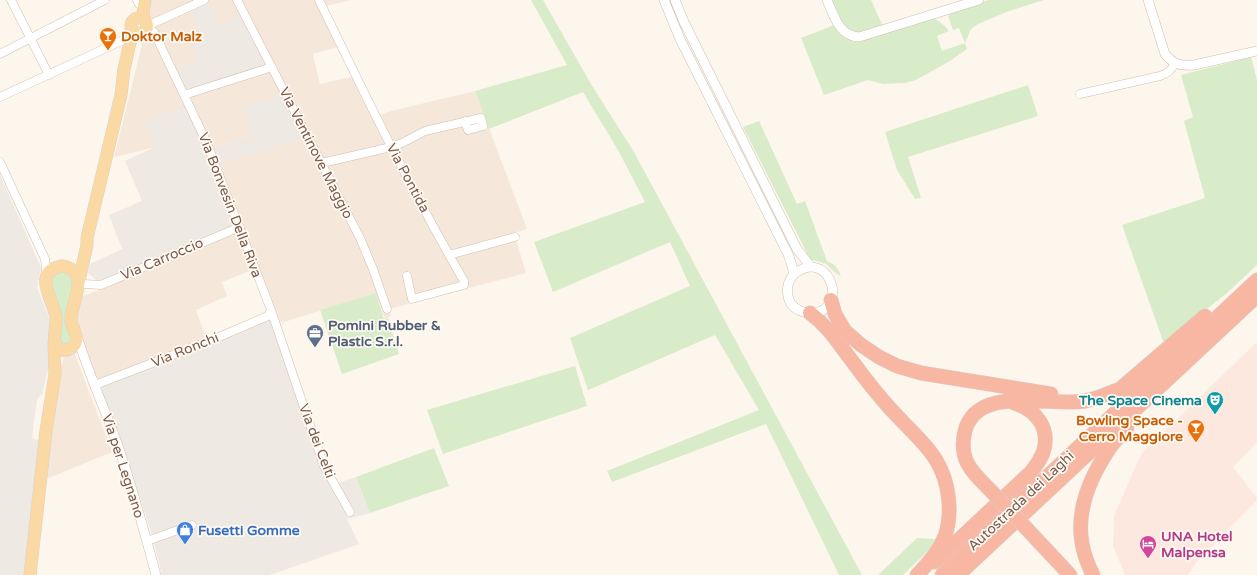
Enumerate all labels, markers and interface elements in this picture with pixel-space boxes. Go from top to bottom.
bar icon: Doktor Malz [98,26,118,51]
place label: Doktor Malz [121,28,202,45]
street label: Via Ventinove Maggio [275,84,357,222]
street label: Via Bonvesin Della Riva [194,130,266,280]
street label: Via Pontida [383,140,433,216]
street label: Via Carroccio [118,234,206,284]
place label: Pomini Rubber & Plastic S.r.l. [328,317,441,350]
office icon: Pomini Rubber & Plastic S.r.l. [305,323,325,348]
street label: Via Ronchi [149,329,221,371]
theatre icon: The Space Cinema [1205,390,1225,415]
place label: The Space Cinema [1078,392,1202,409]
street label: Via dei Celti [295,401,339,481]
street label: Via per Legnano [98,412,148,520]
place label: Bowling Space - Cerro Maggiore [1076,412,1183,445]
bar icon: Bowling Space - Cerro Maggiore [1186,418,1206,443]
street label: Autostrada dei Laghi [964,447,1078,555]
shop icon: Fusetti Gomme [175,520,195,545]
place label: Fusetti Gomme [198,522,300,539]
place label: UNA Hotel Malpensa [1161,528,1232,561]
hotel icon: UNA Hotel Malpensa [1138,534,1158,559]

